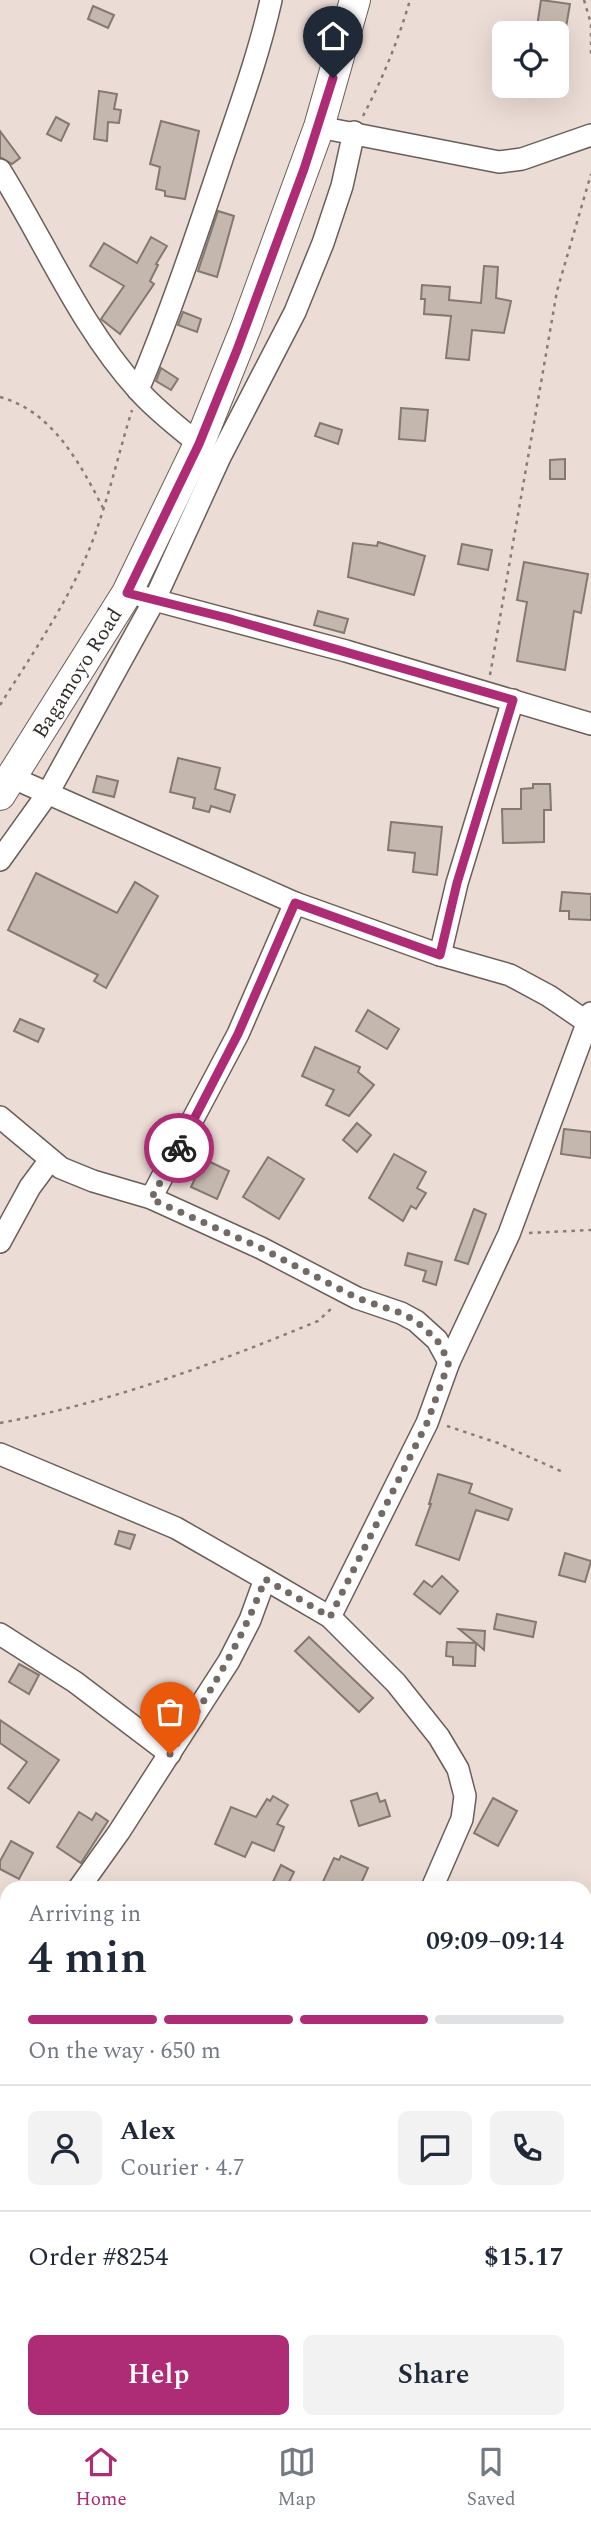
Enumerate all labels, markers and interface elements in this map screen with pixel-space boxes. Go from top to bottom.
pin [303,6,363,78]
icon: home [314,17,352,55]
map controls [492,21,569,98]
button: locate [492,21,569,98]
street label: Bagamoyo Road [25,602,131,745]
courier [144,1113,214,1183]
icon: bike [160,1129,198,1167]
pin [140,1682,200,1754]
icon: bag [151,1693,189,1731]
text: Arriving in [28,1897,141,1932]
text: 09:09–09:14 [426,1921,564,1961]
text: 4 min [28,1923,147,1993]
text: On the way · 650 m [28,2034,221,2069]
button: person [28,2111,102,2185]
text: Alex [120,2111,175,2151]
button: chat [398,2111,472,2185]
button: phone [490,2111,564,2185]
text: Courier · 4.7 [120,2151,245,2186]
text: Order #8254 [28,2237,168,2277]
text: $15.17 [484,2237,564,2277]
button: Help [28,2335,289,2415]
button: Share [303,2335,564,2415]
tab: Home [75,2443,127,2514]
tab: Map [278,2443,316,2514]
tab: Saved [467,2443,516,2514]

